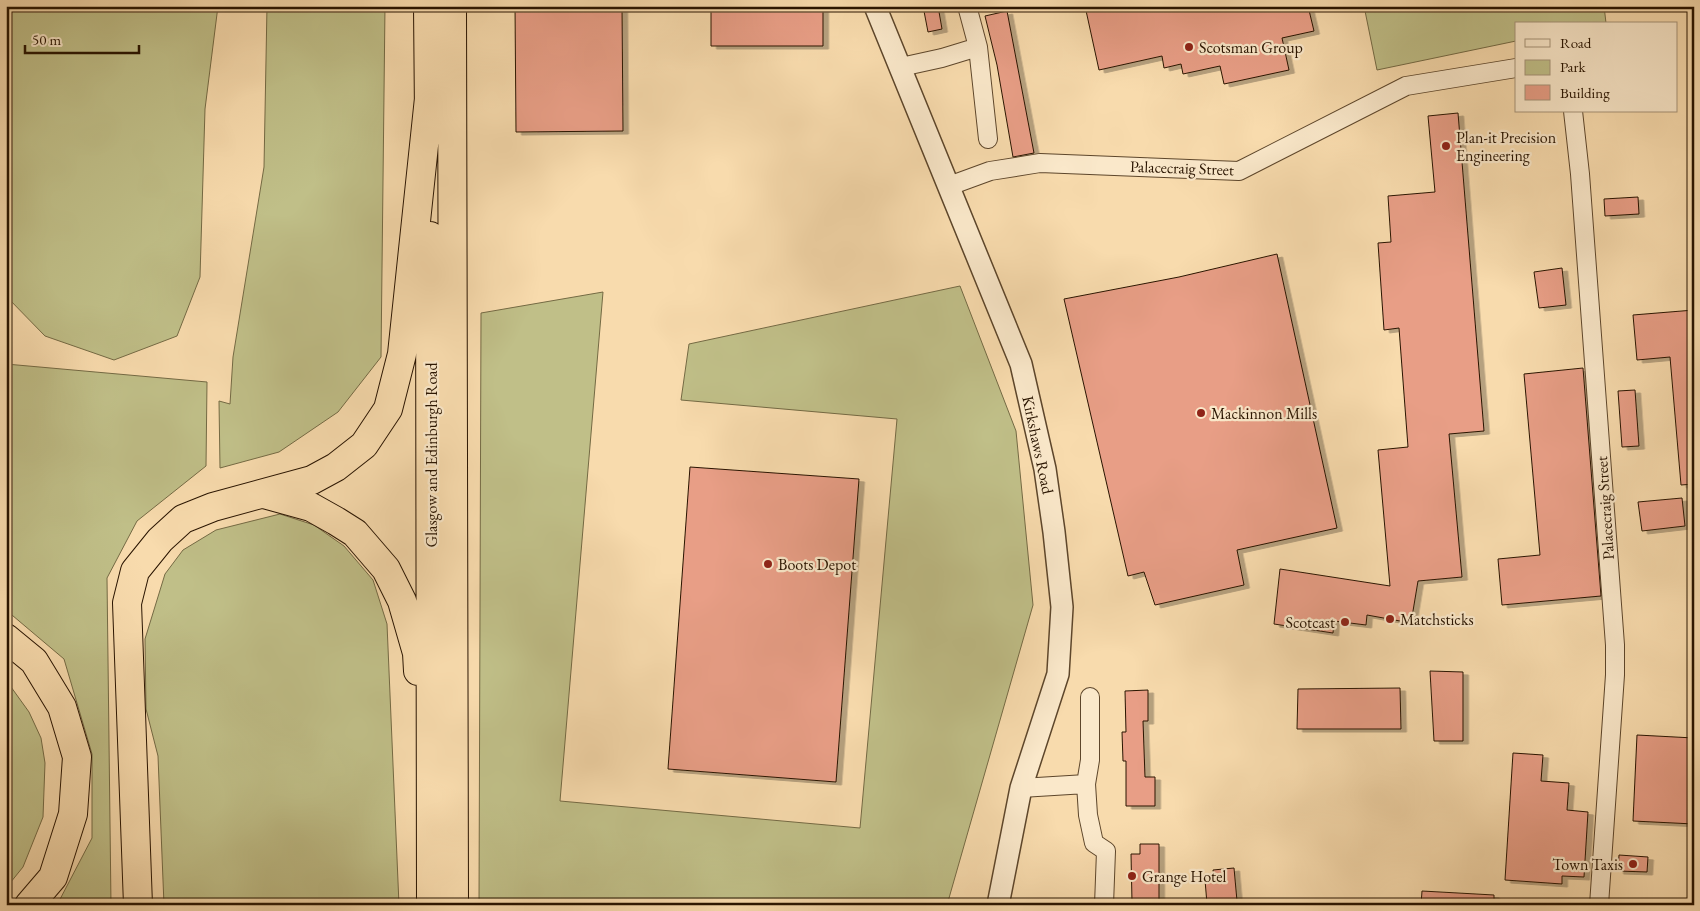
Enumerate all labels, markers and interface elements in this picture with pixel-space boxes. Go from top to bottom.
scale bar [25,22,139,54]
legend [1515,22,1678,112]
text: 50 m [32,30,61,49]
text: Road [1560,33,1592,52]
place label: Scotsman Group [1199,37,1303,58]
marker: Scotsman Group [1183,41,1195,53]
text: Park [1560,57,1587,76]
text: Building [1560,83,1610,102]
place label: Plan-it Precision Engineering [1456,127,1557,166]
marker: Plan-it Precision Engineering [1440,140,1452,152]
street label: Palacecraig Street [1130,156,1234,180]
street label: Glasgow and Edinburgh Road [421,362,442,547]
street label: Kirkshaws Road [1017,394,1059,497]
place label: Mackinnon Mills [1211,403,1317,424]
marker: Mackinnon Mills [1195,407,1207,419]
street label: Palacecraig Street [1591,455,1619,561]
place label: Boots Depot [778,554,856,575]
marker: Boots Depot [762,558,774,570]
place label: Matchsticks [1400,609,1474,630]
place label: Scotcast [1286,612,1335,633]
marker: Matchsticks [1384,613,1396,625]
marker: Scotcast [1339,616,1351,628]
place label: Town Taxis [1552,854,1623,875]
marker: Town Taxis [1627,858,1639,870]
place label: Grange Hotel [1142,866,1226,887]
marker: Grange Hotel [1126,870,1138,882]

